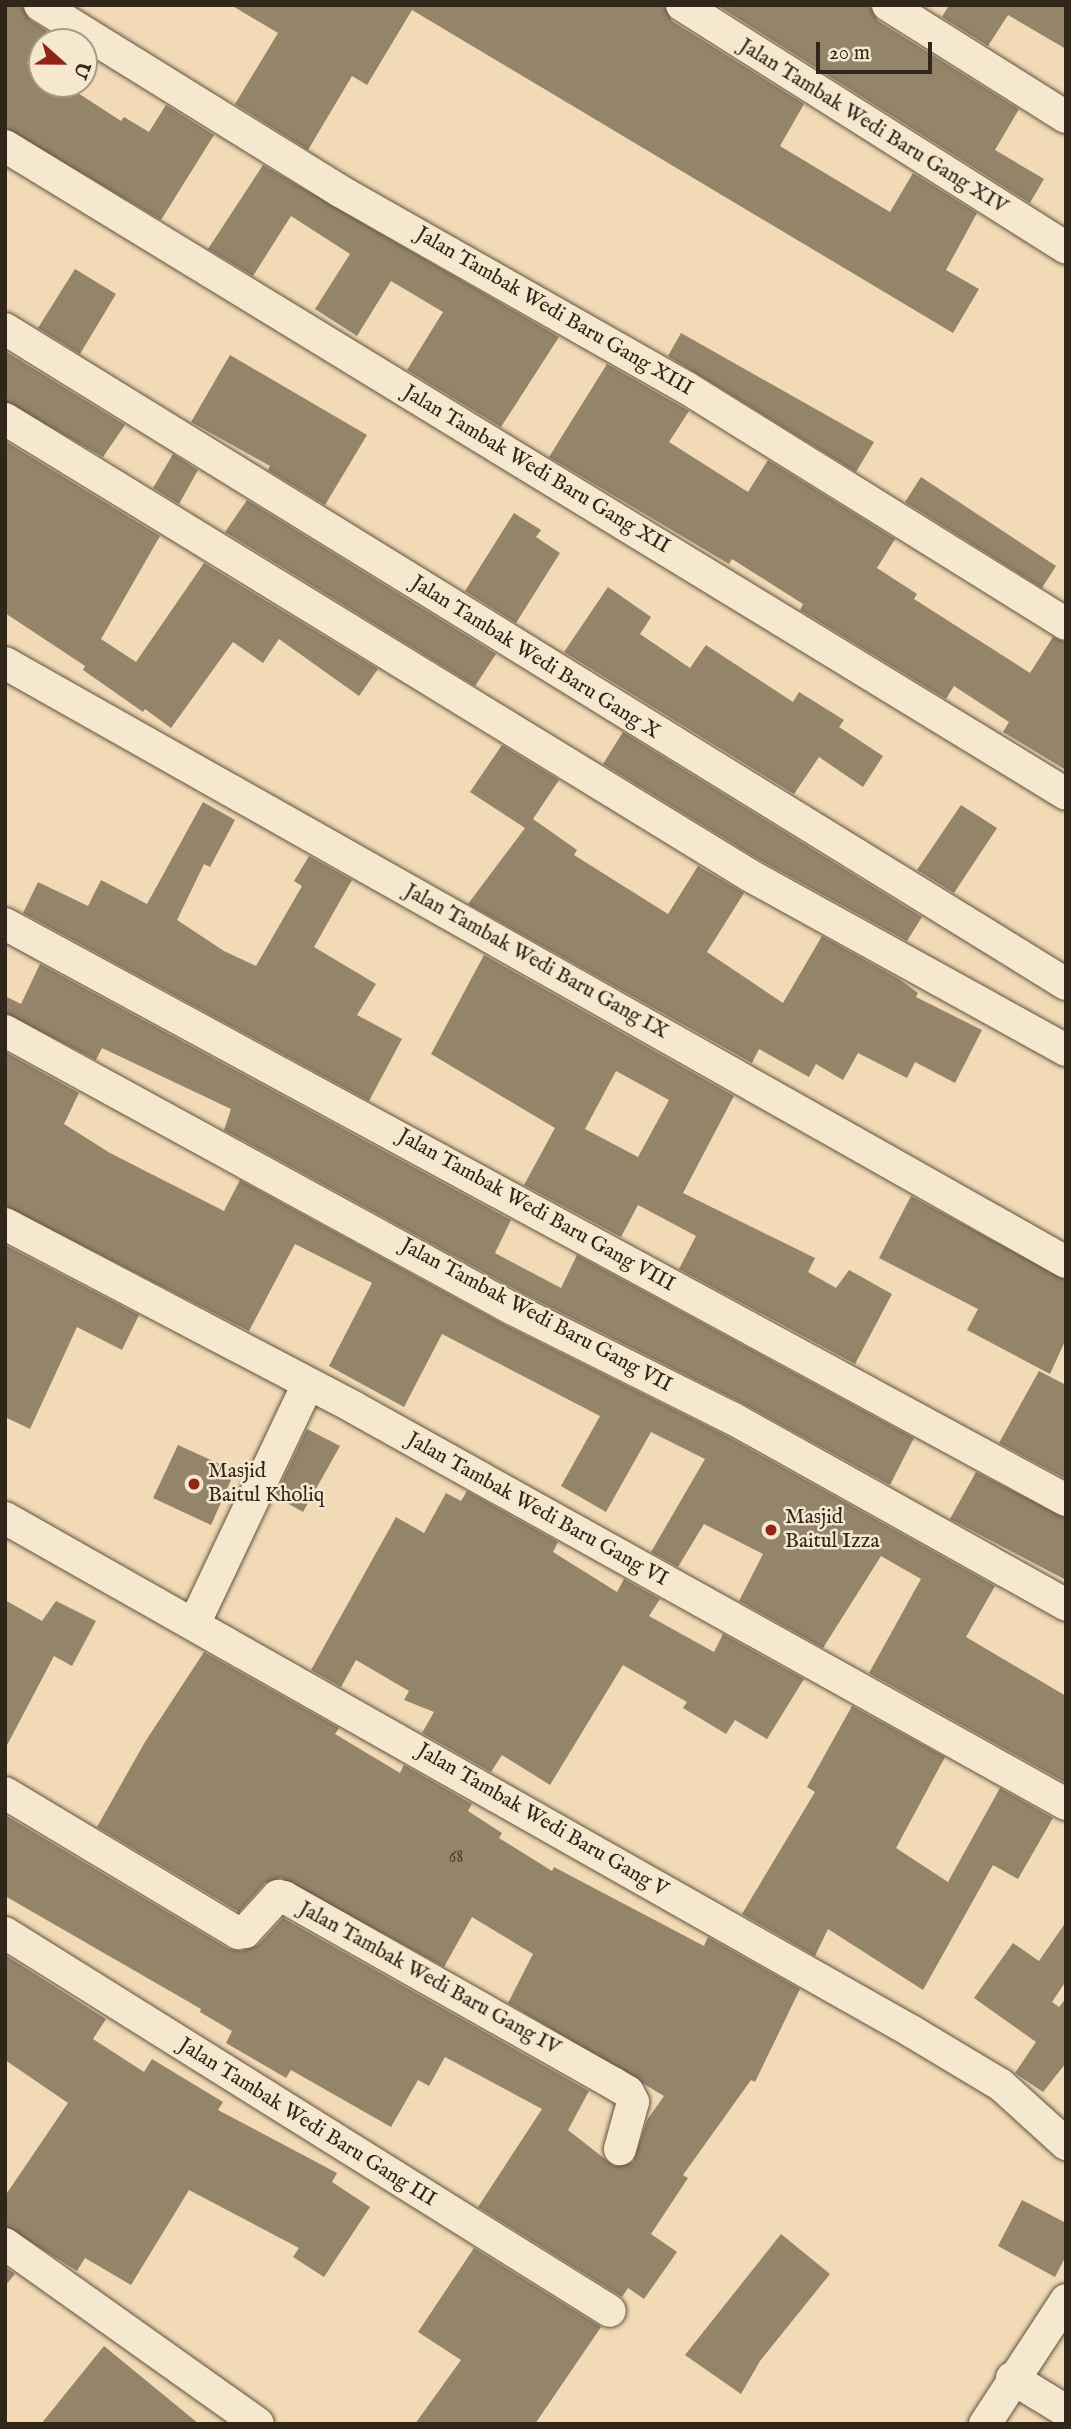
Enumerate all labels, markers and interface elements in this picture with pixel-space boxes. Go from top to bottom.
north arrow [28,28,98,98]
scale bar [819,28,934,72]
street label: Jalan Tambak Wedi Baru Gang XIV [734,34,1012,220]
text: 20 m [829,40,870,67]
text: U [67,58,95,82]
street label: Jalan Tambak Wedi Baru Gang XIII [411,222,697,402]
street label: Jalan Tambak Wedi Baru Gang XII [398,380,674,560]
street label: Jalan Tambak Wedi Baru Gang X [406,571,664,745]
street label: Jalan Tambak Wedi Baru Gang IX [400,879,672,1045]
street label: Jalan Tambak Wedi Baru Gang VIII [393,1124,679,1298]
street label: Jalan Tambak Wedi Baru Gang VII [396,1234,676,1398]
street label: Jalan Tambak Wedi Baru Gang VI [402,1428,672,1592]
place label: Masjid Baitul Kholiq [208,1459,324,1509]
marker: Masjid Baitul Kholiq [186,1476,202,1492]
place label: Masjid Baitul Izza [785,1505,880,1555]
marker: Masjid Baitul Izza [763,1522,779,1538]
street label: Jalan Tambak Wedi Baru Gang V [412,1739,672,1903]
house number: 68 [449,1847,463,1869]
street label: Jalan Tambak Wedi Baru Gang IV [294,1897,564,2061]
street label: Jalan Tambak Wedi Baru Gang III [174,2033,440,2213]

